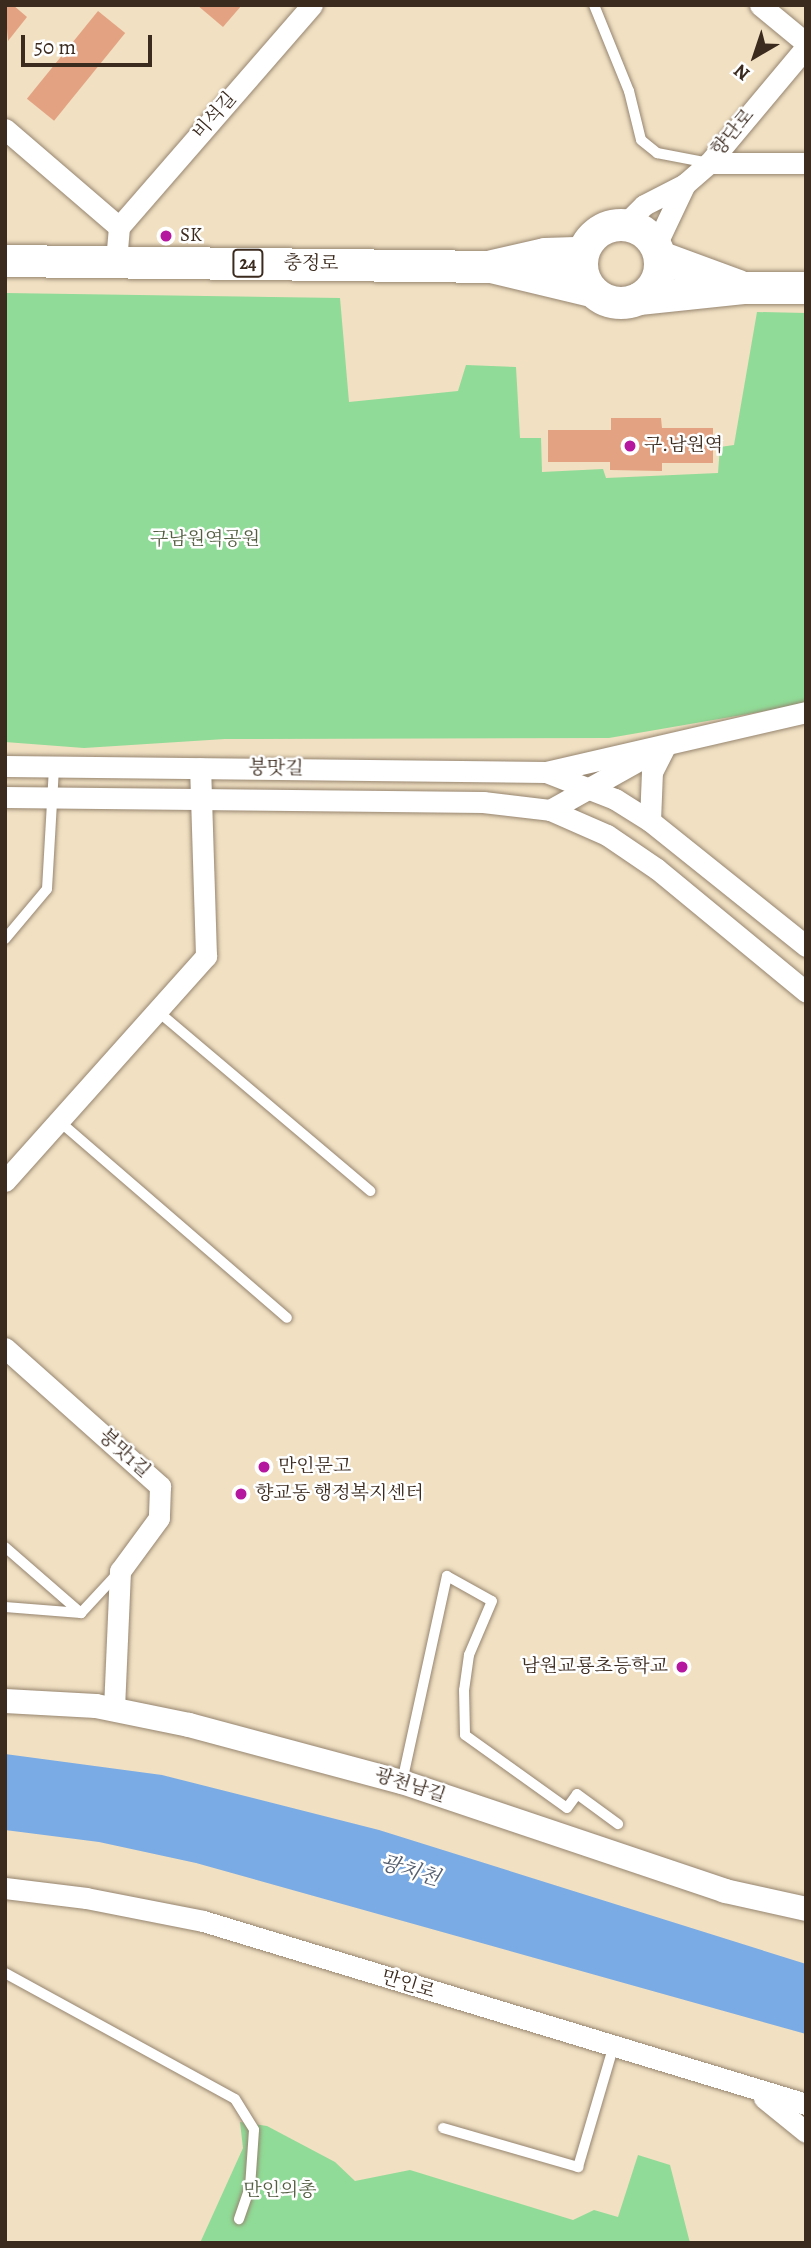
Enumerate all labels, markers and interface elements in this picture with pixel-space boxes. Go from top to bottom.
scale bar [24,21,156,65]
north arrow [720,21,790,91]
text: 50 m [34,33,76,61]
text: N [728,58,755,87]
street label: 비석길 [188,88,242,144]
street label: 향단로 [707,105,759,161]
place label: SK [180,225,202,247]
marker: SK [158,228,174,244]
road number: 24 [232,248,264,278]
street label: 충정로 [283,252,339,276]
place label: 구.남원역 [644,435,723,457]
marker: 구.남원역 [622,438,638,454]
park label: 구남원역공원 [150,529,260,551]
street label: 붕맛길 [248,757,304,781]
street label: 붕맛1길 [93,1425,155,1483]
place label: 만인문고 [278,1456,351,1478]
marker: 만인문고 [256,1459,272,1475]
place label: 향교동 행정복지센터 [255,1483,424,1505]
marker: 향교동 행정복지센터 [233,1486,249,1502]
place label: 남원교룡초등학교 [521,1656,668,1678]
marker: 남원교룡초등학교 [674,1659,690,1675]
street label: 광천남길 [372,1764,448,1808]
water label: 광치천 [377,1849,443,1891]
street label: 만인로 [378,1966,438,2004]
park label: 만인의총 [243,2180,317,2202]

